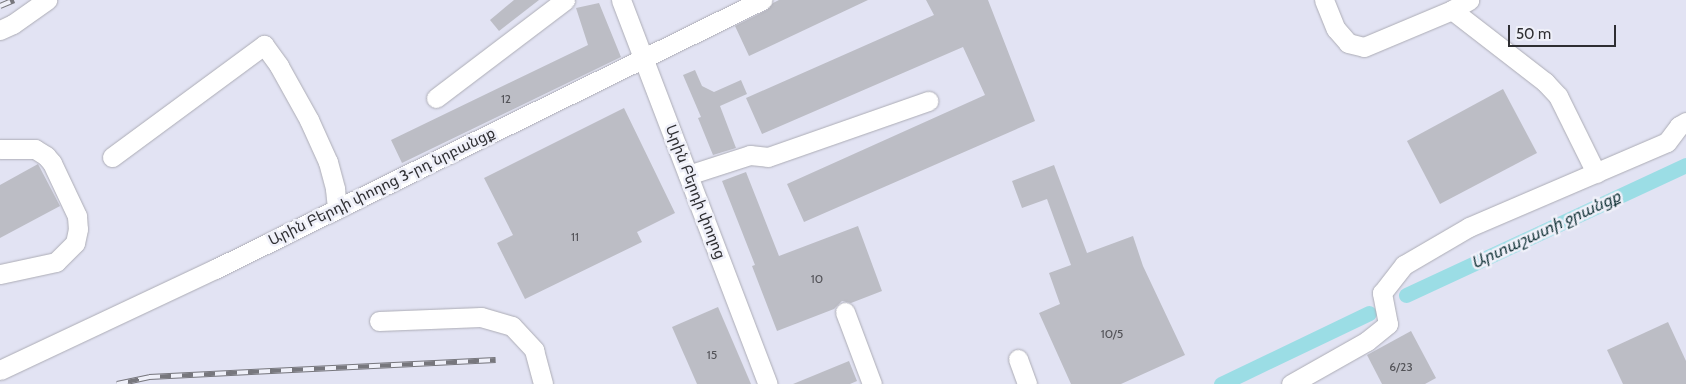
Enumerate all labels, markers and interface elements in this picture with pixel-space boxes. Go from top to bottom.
scale bar [1511,15,1618,47]
text: 50 m [1516,25,1551,43]
house number: 12 [501,92,511,106]
street label: Արին Բերդի փողոց [661,122,729,262]
street label: Արին Բերդի փողոց 3-րդ նրբանցք [266,124,498,250]
water label: Արտաշատի ջրանցք [1468,187,1624,273]
house number: 11 [571,230,579,244]
house number: 10 [811,272,823,286]
house number: 10/5 [1101,327,1123,341]
house number: 15 [707,348,717,362]
house number: 6/23 [1389,360,1413,374]

